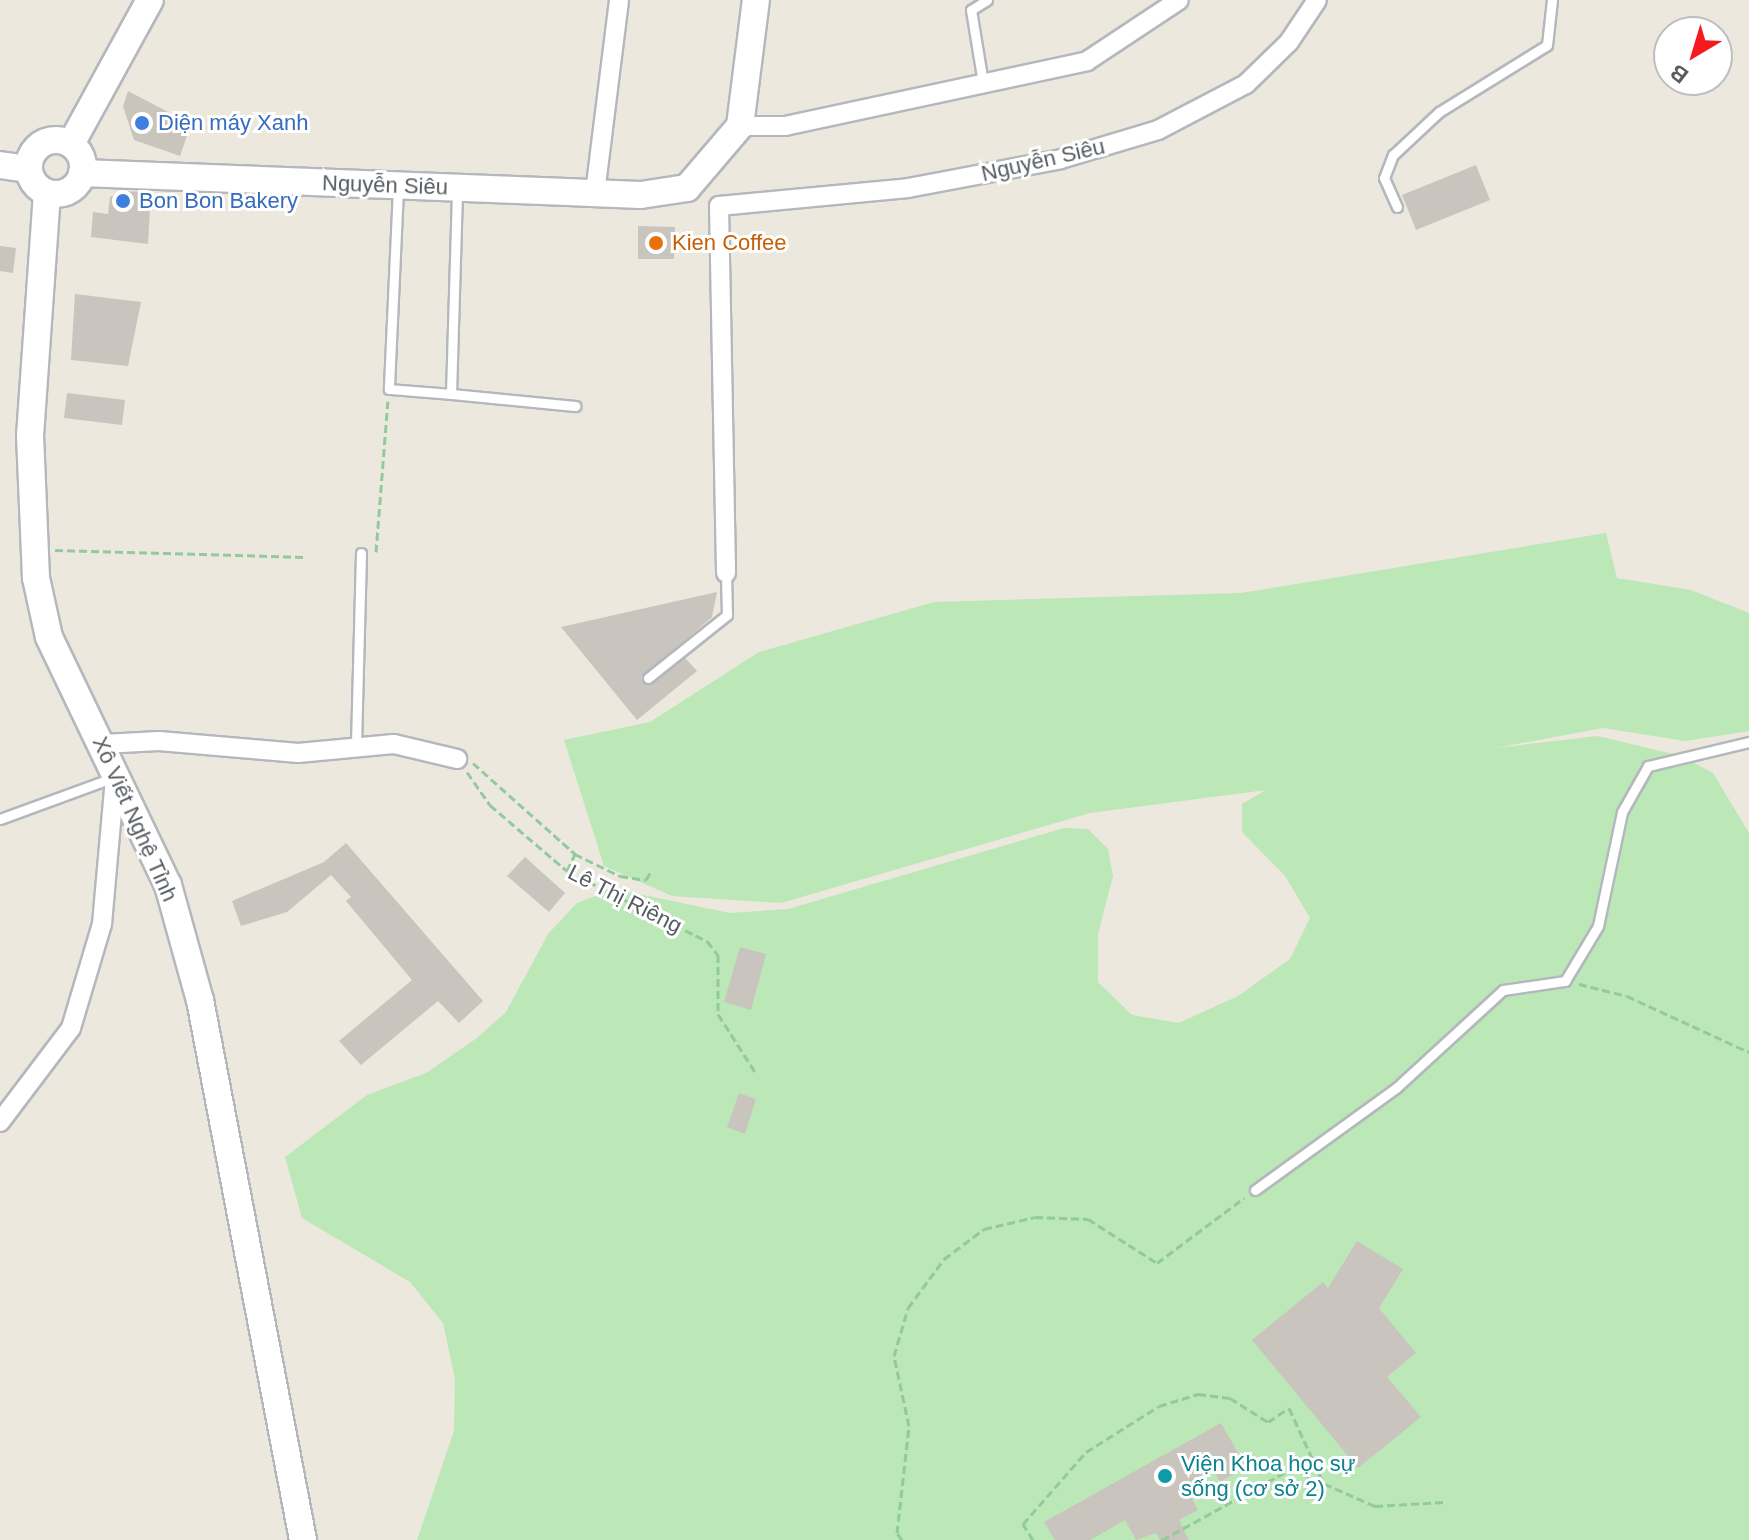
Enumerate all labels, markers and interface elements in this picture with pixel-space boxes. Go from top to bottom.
north arrow [1653,16,1733,96]
text: B [1665,59,1693,88]
place label: Diện máy Xanh [158,110,308,136]
marker: Diện máy Xanh [133,114,151,132]
street label: Nguyễn Siêu [979,133,1107,187]
street label: Nguyễn Siêu [322,170,448,200]
place label: Bon Bon Bakery [139,188,298,214]
marker: Bon Bon Bakery [114,192,132,210]
place label: Kien Coffee [672,230,787,256]
marker: Kien Coffee [647,234,665,252]
street label: Xô Viết Nghệ Tỉnh [87,732,183,906]
street label: Lê Thị Riêng [563,859,687,939]
place label: Viện Khoa học sự sống (cơ sở 2) [1181,1450,1356,1502]
marker: Viện Khoa học sự sống (cơ sở 2) [1156,1467,1174,1485]

